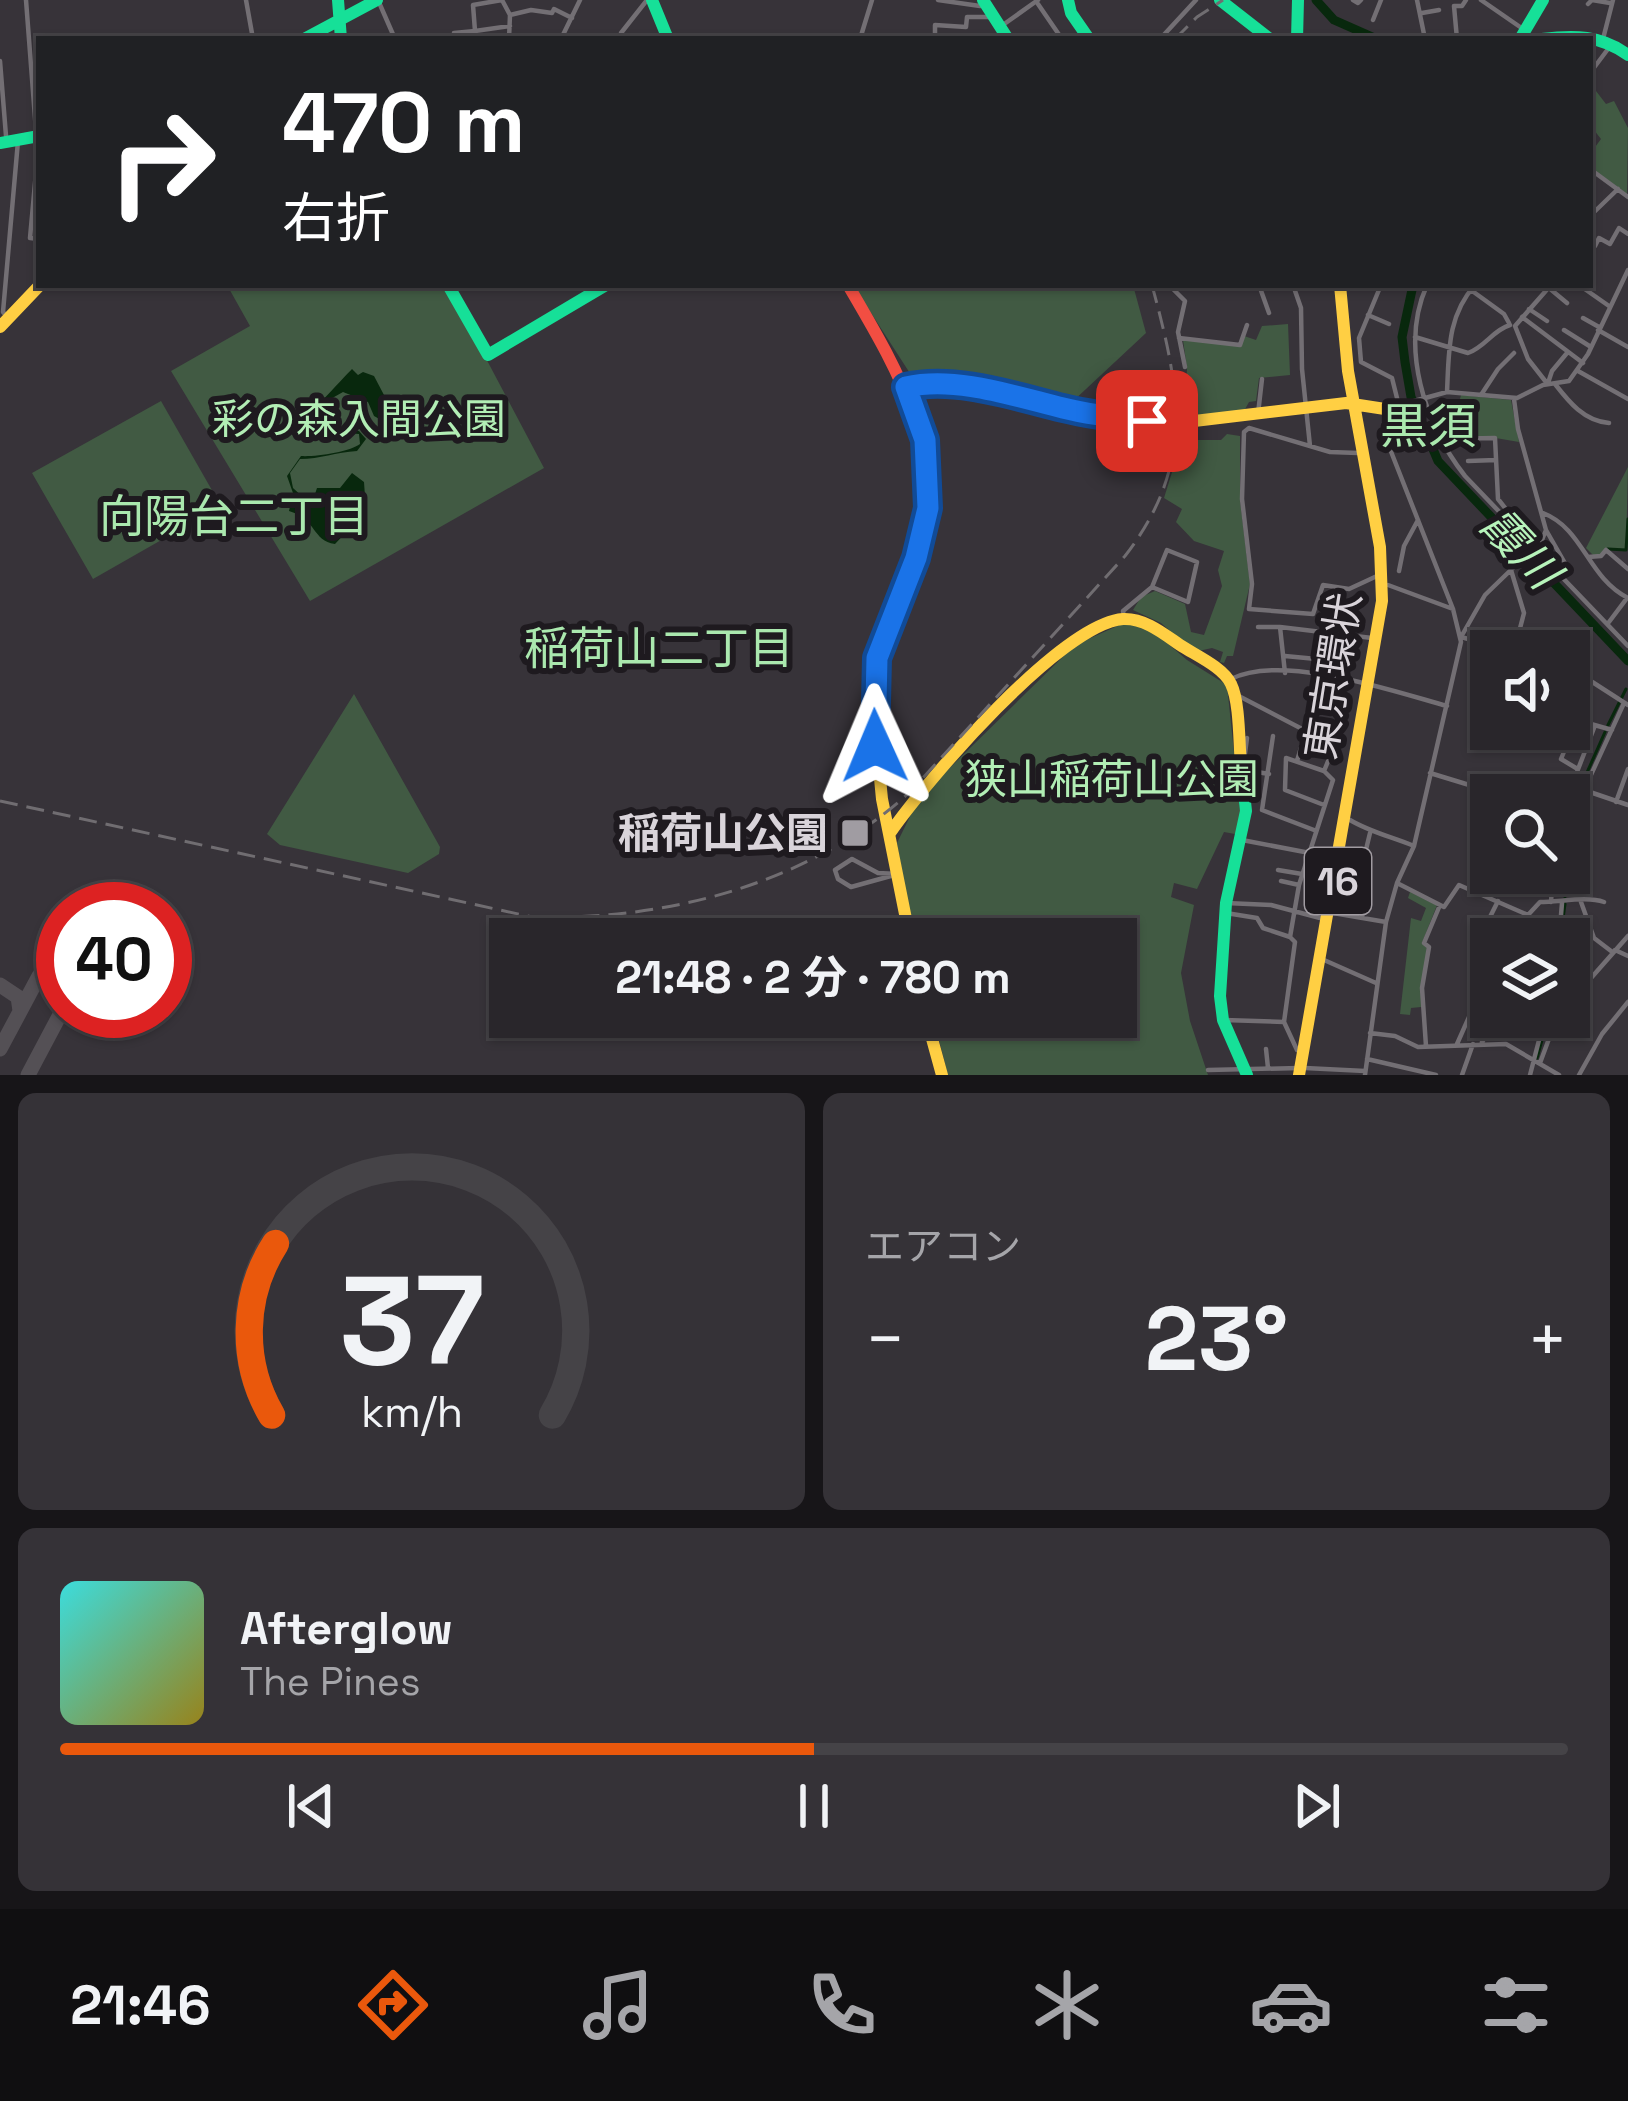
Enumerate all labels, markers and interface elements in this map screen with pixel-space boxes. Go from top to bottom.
text: 470 m [282,69,526,177]
icon: right [84,84,240,240]
text: 右折 [282,184,390,253]
pin [1096,370,1198,472]
icon: arrive [1114,388,1180,454]
park label: 彩の森入間公園 [212,393,506,446]
district label: 黒須 [1380,396,1476,457]
district label: 向陽台二丁目 [99,488,369,545]
water label: 霞川 [1468,496,1574,603]
street label: 東京環状 [1294,589,1372,763]
district label: 稲荷山二丁目 [524,620,794,677]
map controls [1470,630,1590,1038]
button: sound [1470,630,1590,750]
position arrow [812,683,938,809]
park label: 狭山稲荷山公園 [965,753,1259,806]
button: search [1470,774,1590,894]
place label: 稲荷山公園 [618,807,828,860]
marker: 稲荷山公園 [839,817,871,849]
road number: 16 [1305,848,1371,914]
speed limit sign: 40 [36,882,192,1038]
button: layers [1470,918,1590,1038]
text: 21:48 · 2 分 · 780 m [615,949,1011,1006]
text: エアコン [865,1222,1021,1271]
text: 37 [339,1241,484,1400]
text: 23° [1145,1281,1288,1396]
text: − [865,1297,906,1381]
text: + [1527,1297,1568,1381]
text: km/h [360,1384,463,1439]
text: Afterglow [240,1600,453,1657]
text: The Pines [240,1657,421,1706]
icon: previous [278,1773,344,1839]
icon: pause [781,1773,847,1839]
icon: next [1284,1773,1350,1839]
icon: directions [351,1963,435,2047]
icon: music [576,1963,660,2047]
icon: phone [800,1963,884,2047]
icon: climate [1025,1963,1109,2047]
icon: car [1249,1963,1333,2047]
icon: filters [1474,1963,1558,2047]
text: 21:46 [70,1971,211,2040]

